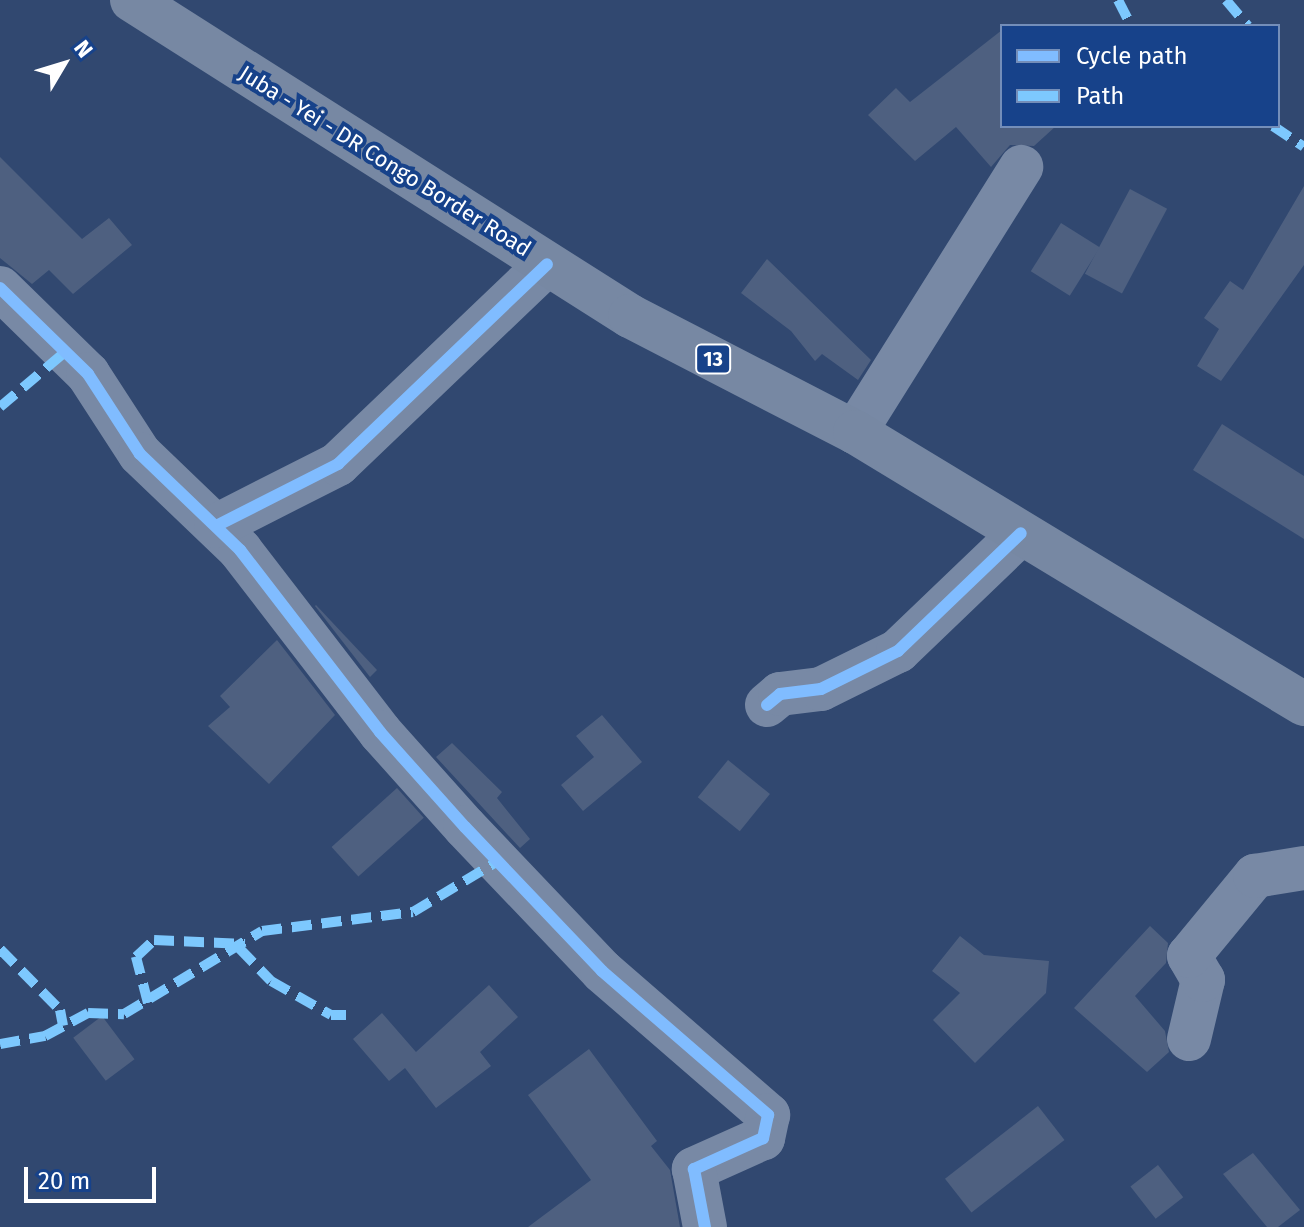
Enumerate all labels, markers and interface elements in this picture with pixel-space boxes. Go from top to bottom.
north arrow [24,24,104,104]
legend [1000,24,1280,128]
text: N [68,35,98,63]
text: Cycle path [1076,42,1188,70]
street label: Juba - Yei - DR Congo Border Road [234,60,536,262]
text: Path [1076,82,1124,110]
road number: 13 [695,343,731,375]
scale bar [28,1151,160,1201]
text: 20 m [38,1167,90,1195]

